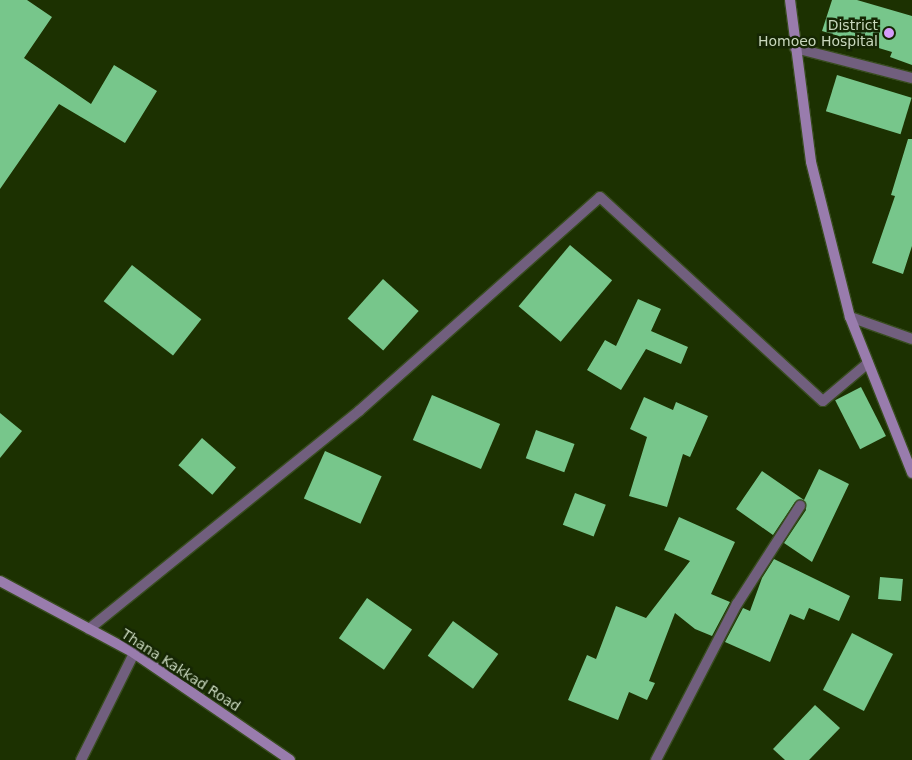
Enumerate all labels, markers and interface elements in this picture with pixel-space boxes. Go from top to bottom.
place label: District Homoeo Hospital [758,17,878,49]
marker: District Homoeo Hospital [882,26,896,40]
street label: Thana Kakkad Road [118,625,244,715]

